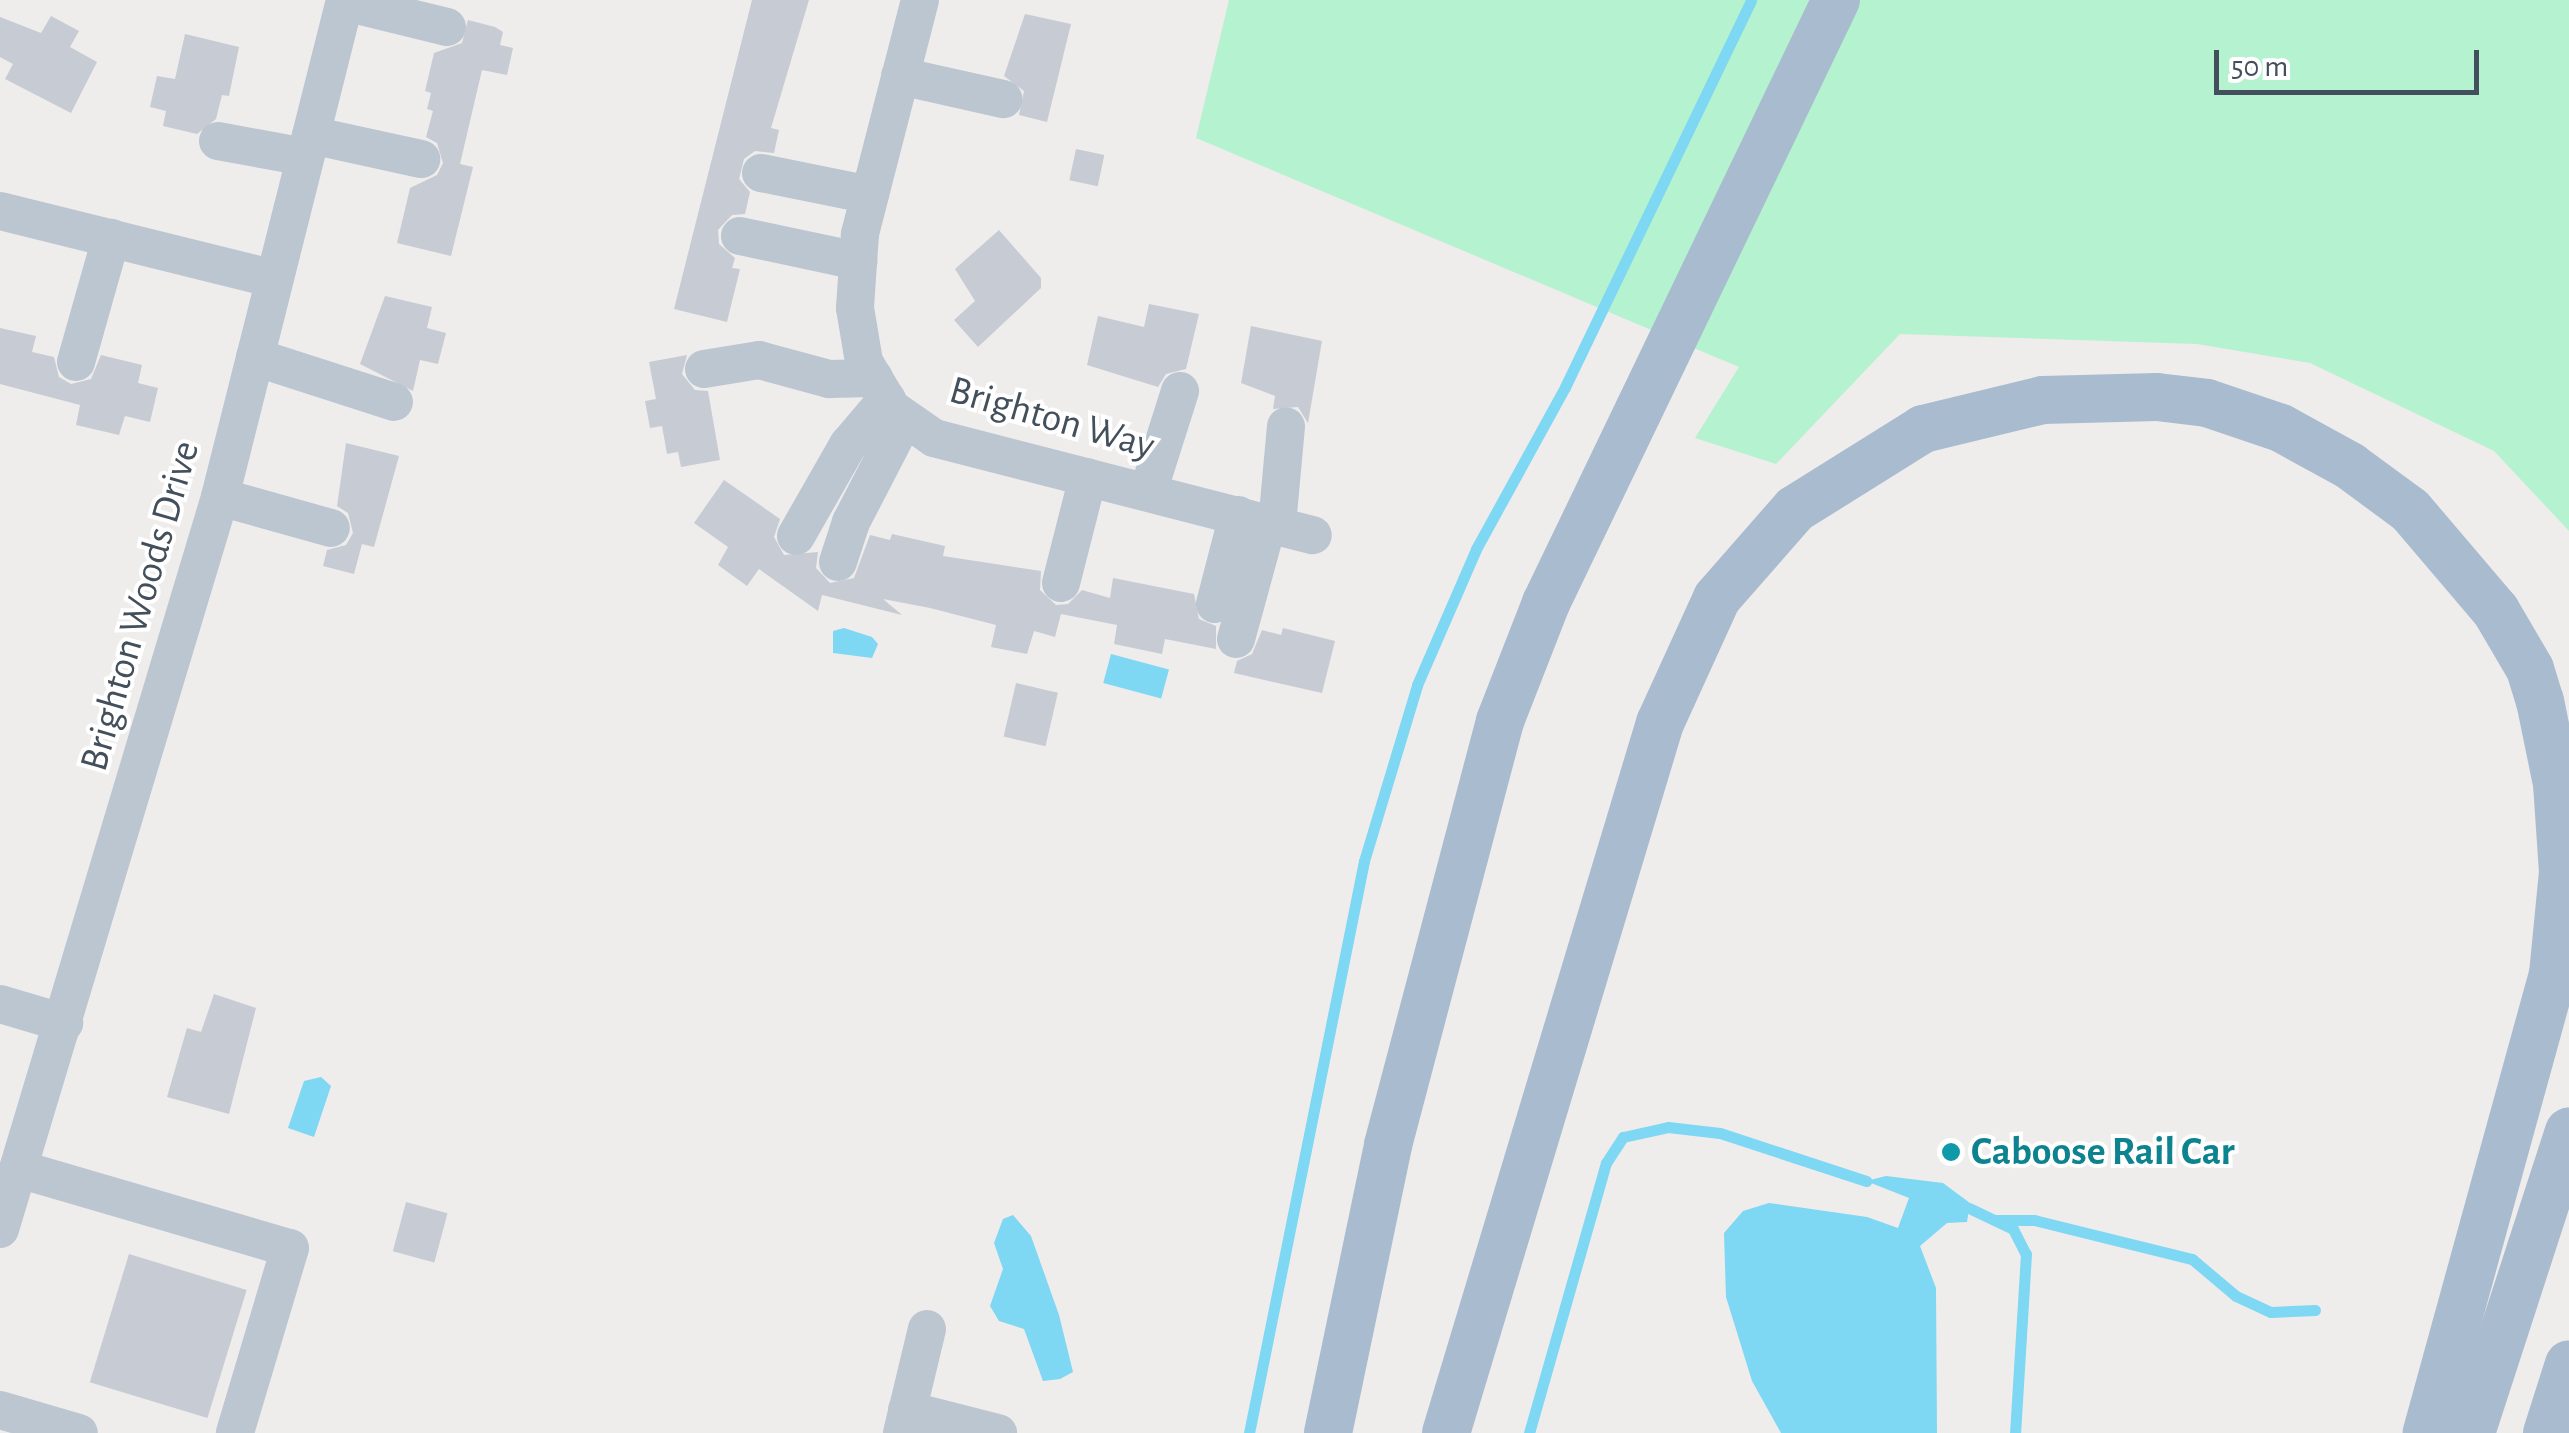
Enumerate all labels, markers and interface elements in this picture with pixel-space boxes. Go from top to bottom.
scale bar [2219,30,2484,92]
text: 50 m [2231,52,2288,82]
street label: Brighton Way [944,366,1160,470]
street label: Brighton Woods Drive [70,435,210,777]
place label: Caboose Rail Car [1971,1128,2235,1176]
marker: Caboose Rail Car [1940,1141,1962,1163]

